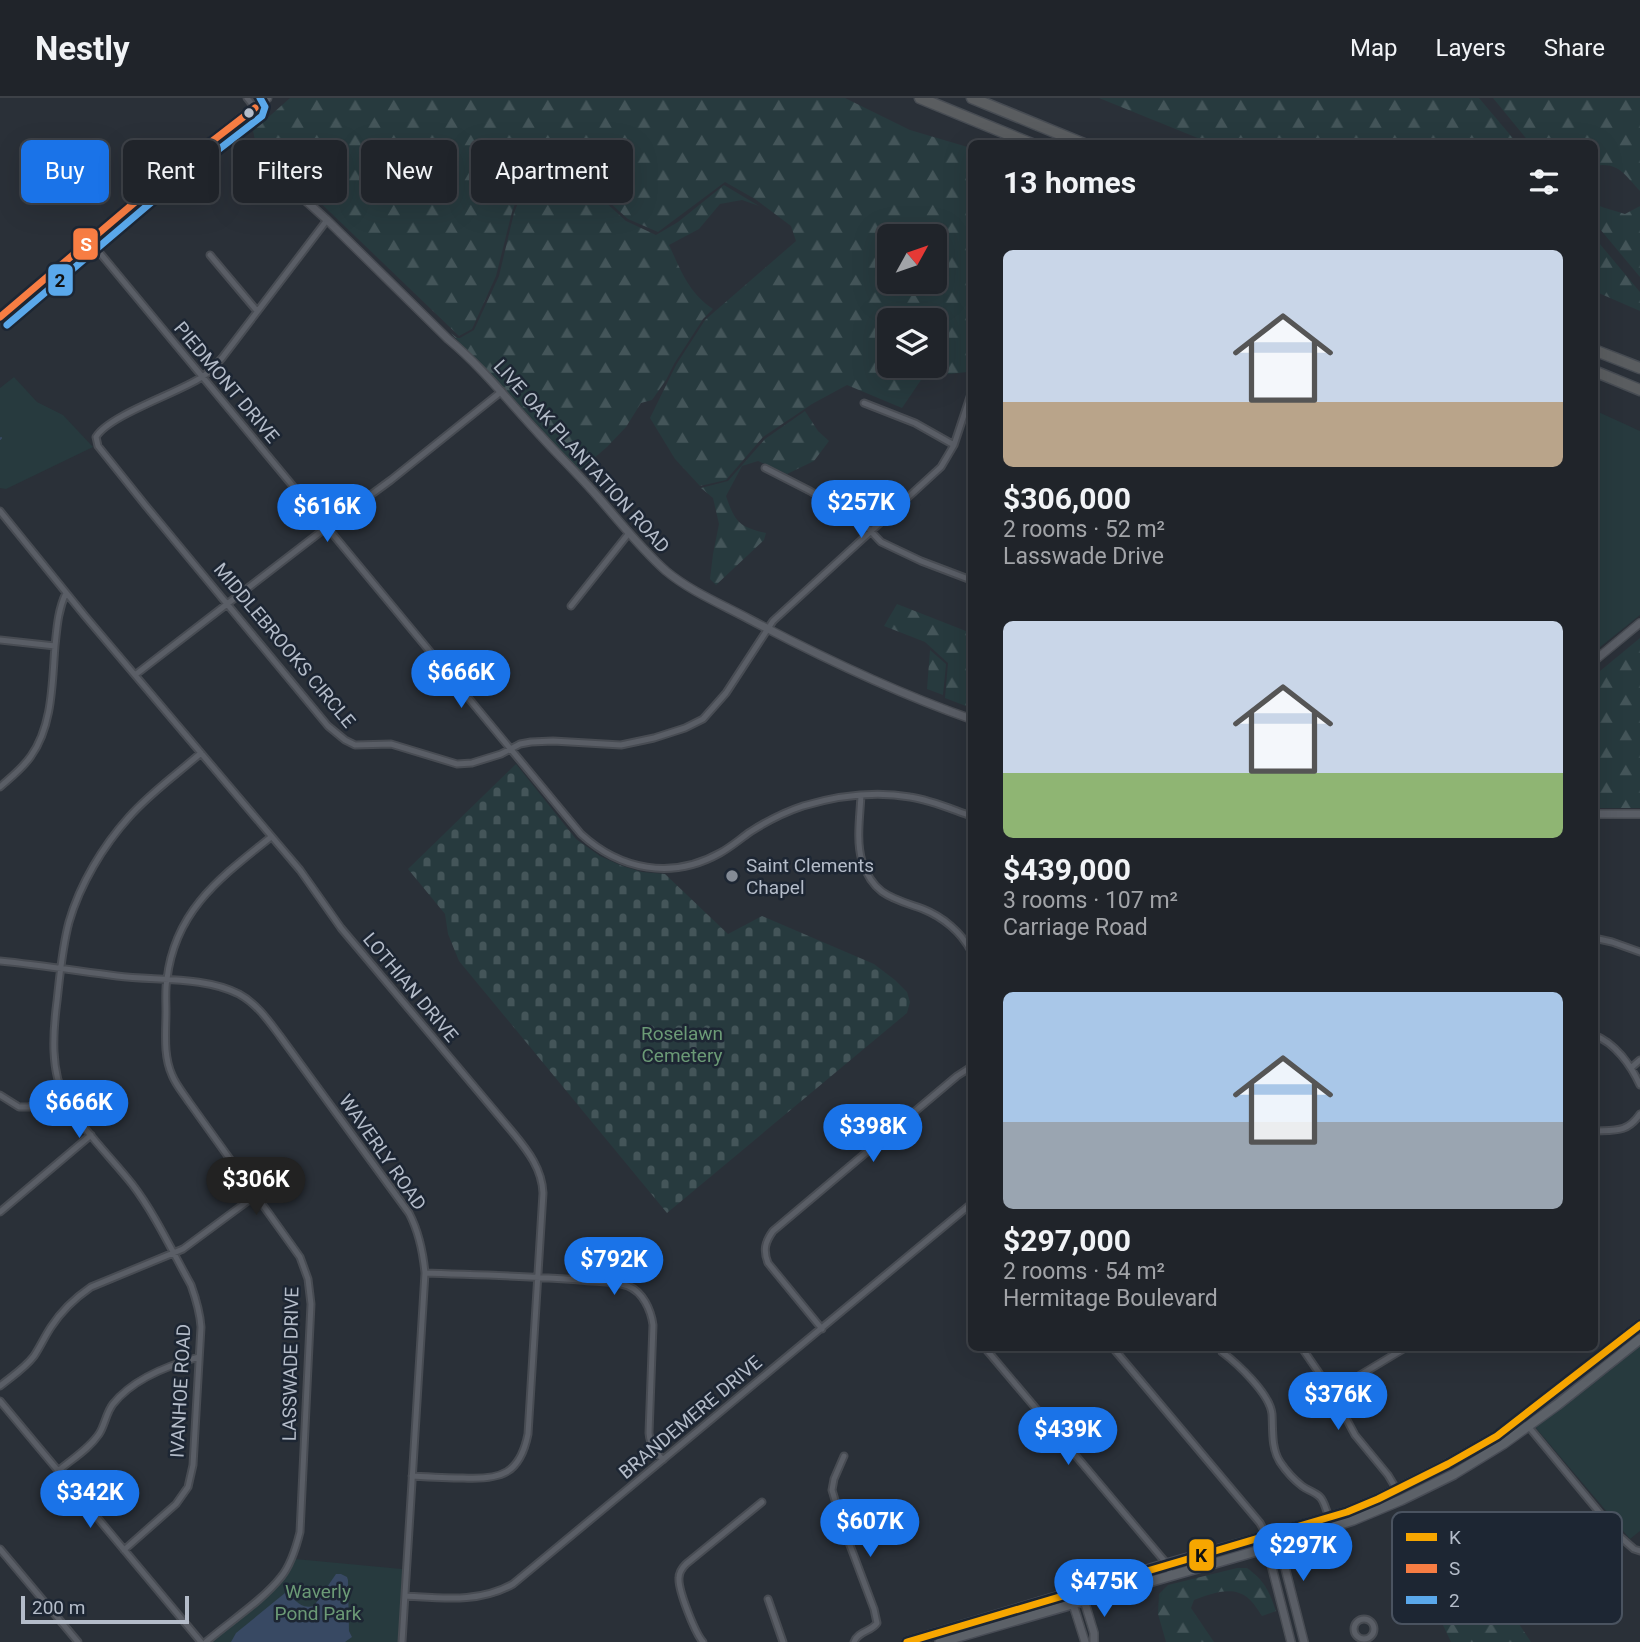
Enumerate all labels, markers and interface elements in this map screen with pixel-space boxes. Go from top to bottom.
text: Nestly [35,29,130,68]
text: Map [1350,34,1398,62]
text: Layers [1436,34,1506,62]
text: Share [1544,34,1605,62]
unlabelled marker [242,106,256,120]
chip: Buy [21,140,109,203]
chip: Rent [123,140,219,203]
chip: Filters [233,140,347,203]
chip: New [361,140,457,203]
chip: Apartment [471,140,633,203]
icon: filters [1525,163,1563,201]
text: 13 homes [1003,165,1136,200]
north arrow [877,224,947,294]
map controls [877,224,947,378]
line badge: S [72,227,99,261]
text: S [80,233,92,256]
line badge: 2 [47,263,74,297]
text: 2 [55,269,66,292]
icon: home [1220,295,1346,421]
button: layers [877,308,947,378]
street label: PIEDMONT DRIVE [169,317,284,448]
street label: LIVE OAK PLANTATION ROAD [489,355,675,558]
pin: $257K [812,480,910,540]
text: $306,000 [1003,481,1131,516]
pin: $616K [278,484,376,544]
text: $257K [827,489,895,516]
text: $616K [293,493,361,520]
text: 2 rooms · 52 m² [1003,516,1165,543]
text: Lasswade Drive [1003,543,1164,570]
street label: MIDDLEBROOKS CIRCLE [209,558,360,733]
pin: $666K [412,650,510,710]
text: $666K [427,659,495,686]
icon: home [1220,666,1346,792]
text: $439,000 [1003,852,1131,887]
place label: Saint Clements Chapel [746,854,874,899]
marker: Saint Clements Chapel [724,868,740,884]
text: 3 rooms · 107 m² [1003,887,1178,914]
text: Carriage Road [1003,914,1148,941]
street label: LOTHIAN DRIVE [358,928,463,1047]
park label: Roselawn Cemetery [641,1022,723,1067]
icon: home [1220,1037,1346,1163]
pin: $666K [30,1080,128,1140]
text: $666K [45,1089,113,1116]
street label: WAVERLY ROAD [334,1090,431,1215]
pin: $398K [824,1104,922,1164]
text: $398K [839,1113,907,1140]
pin: $306K [207,1158,305,1217]
text: $306K [222,1166,290,1193]
text: $297,000 [1003,1223,1131,1258]
pin: $792K [565,1238,663,1297]
text: $792K [580,1246,648,1273]
text: 2 rooms · 54 m² [1003,1258,1165,1285]
text: Hermitage Boulevard [1003,1285,1218,1312]
street label: LASSWADE DRIVE [278,1286,303,1441]
street label: IVANHOE ROAD [166,1323,195,1459]
street label: BRANDEMERE DRIVE [614,1351,767,1484]
pin: $376K [1289,1372,1387,1432]
text: $376K [1304,1381,1372,1408]
pin: $439K [1019,1408,1117,1467]
text: $439K [1034,1416,1102,1443]
pin: $342K [41,1470,139,1530]
text: $342K [56,1479,124,1506]
pin: $607K [821,1500,919,1559]
text: $607K [836,1508,904,1535]
legend [1392,1512,1622,1624]
pin: $297K [1254,1524,1352,1583]
text: K [1449,1526,1461,1549]
text: $297K [1269,1532,1337,1559]
line badge: K [1188,1538,1215,1572]
text: K [1195,1544,1208,1567]
text: S [1449,1557,1460,1580]
pin: $475K [1055,1560,1153,1619]
text: $475K [1070,1568,1138,1595]
park label: Waverly Pond Park [275,1580,362,1625]
text: 2 [1449,1589,1460,1612]
scale bar [21,1593,189,1625]
text: 200 m [32,1596,85,1619]

